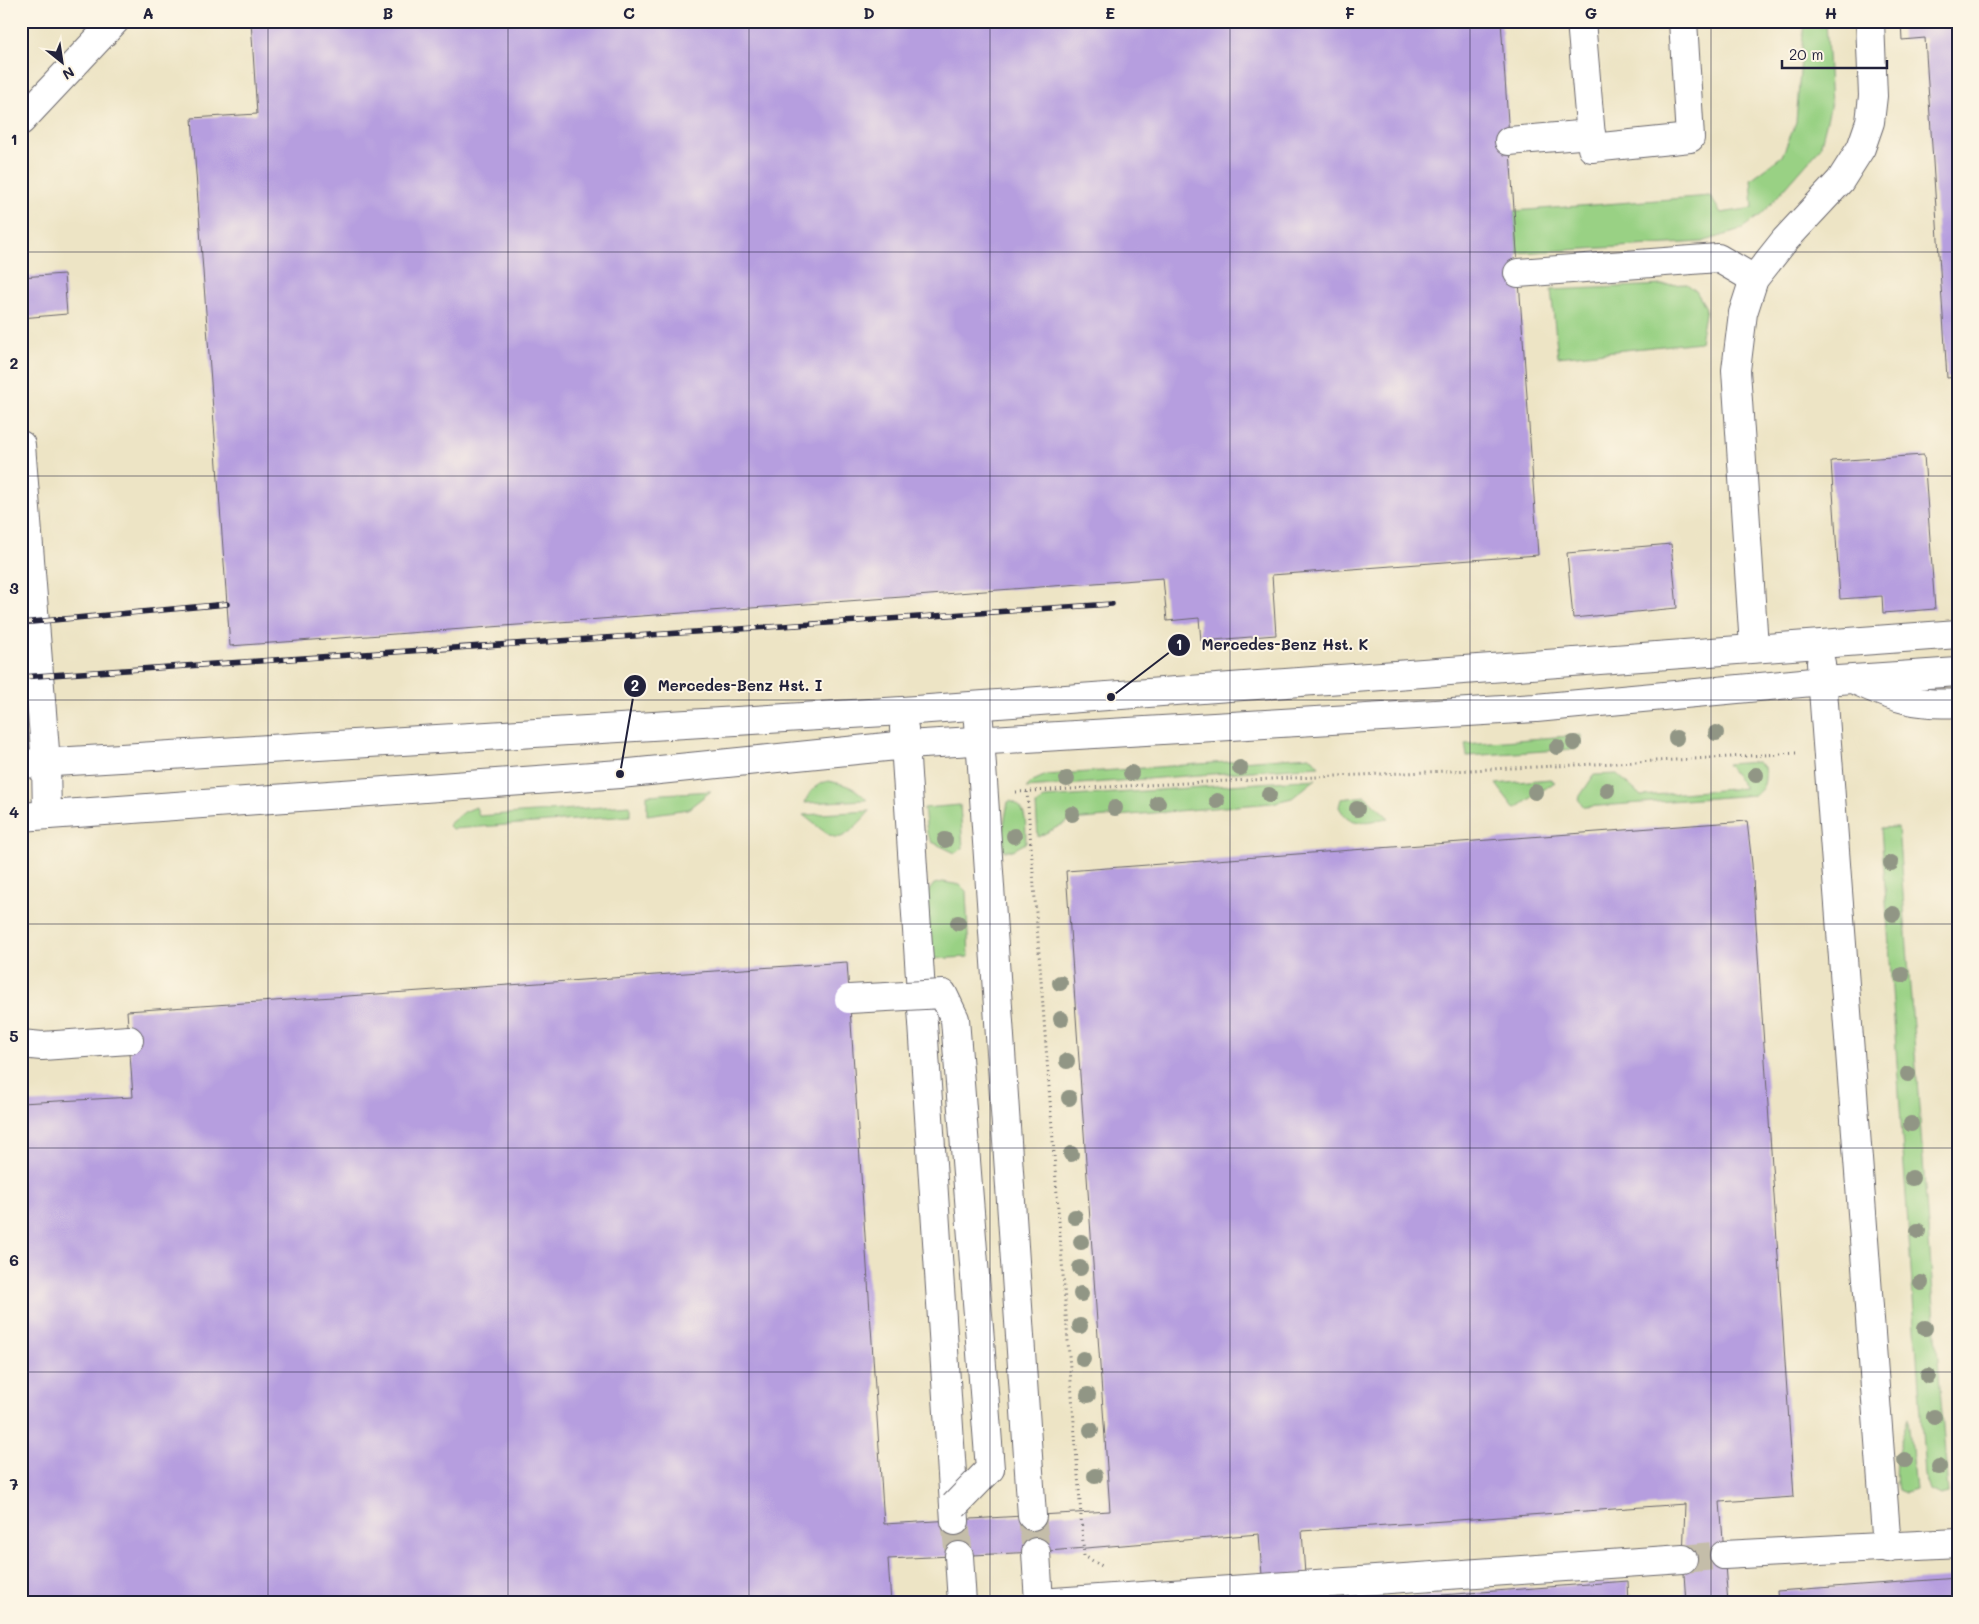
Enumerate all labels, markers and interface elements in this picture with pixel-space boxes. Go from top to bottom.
text: A [142,2,154,23]
text: B [383,2,393,23]
text: C [623,2,635,23]
text: D [863,2,875,23]
text: E [1105,2,1115,23]
text: F [1345,2,1355,23]
text: G [1585,2,1597,23]
text: H [1825,2,1837,23]
north arrow [38,38,88,88]
scale bar [1782,38,1886,70]
text: 20 m [1789,44,1823,64]
text: N [59,63,78,85]
text: 1 [10,128,18,149]
text: 2 [10,352,19,373]
text: 3 [9,577,19,598]
callout: Mercedes-Benz Hst. K [1166,630,1378,660]
text: 1 [1176,634,1182,654]
text: Mercedes-Benz Hst. K [1202,634,1369,654]
callout: Mercedes-Benz Hst. I [623,671,832,701]
text: 2 [631,675,639,695]
text: Mercedes-Benz Hst. I [658,675,823,695]
text: 4 [9,801,19,822]
text: 5 [9,1025,19,1046]
text: 6 [9,1249,19,1270]
text: 7 [10,1473,19,1494]

